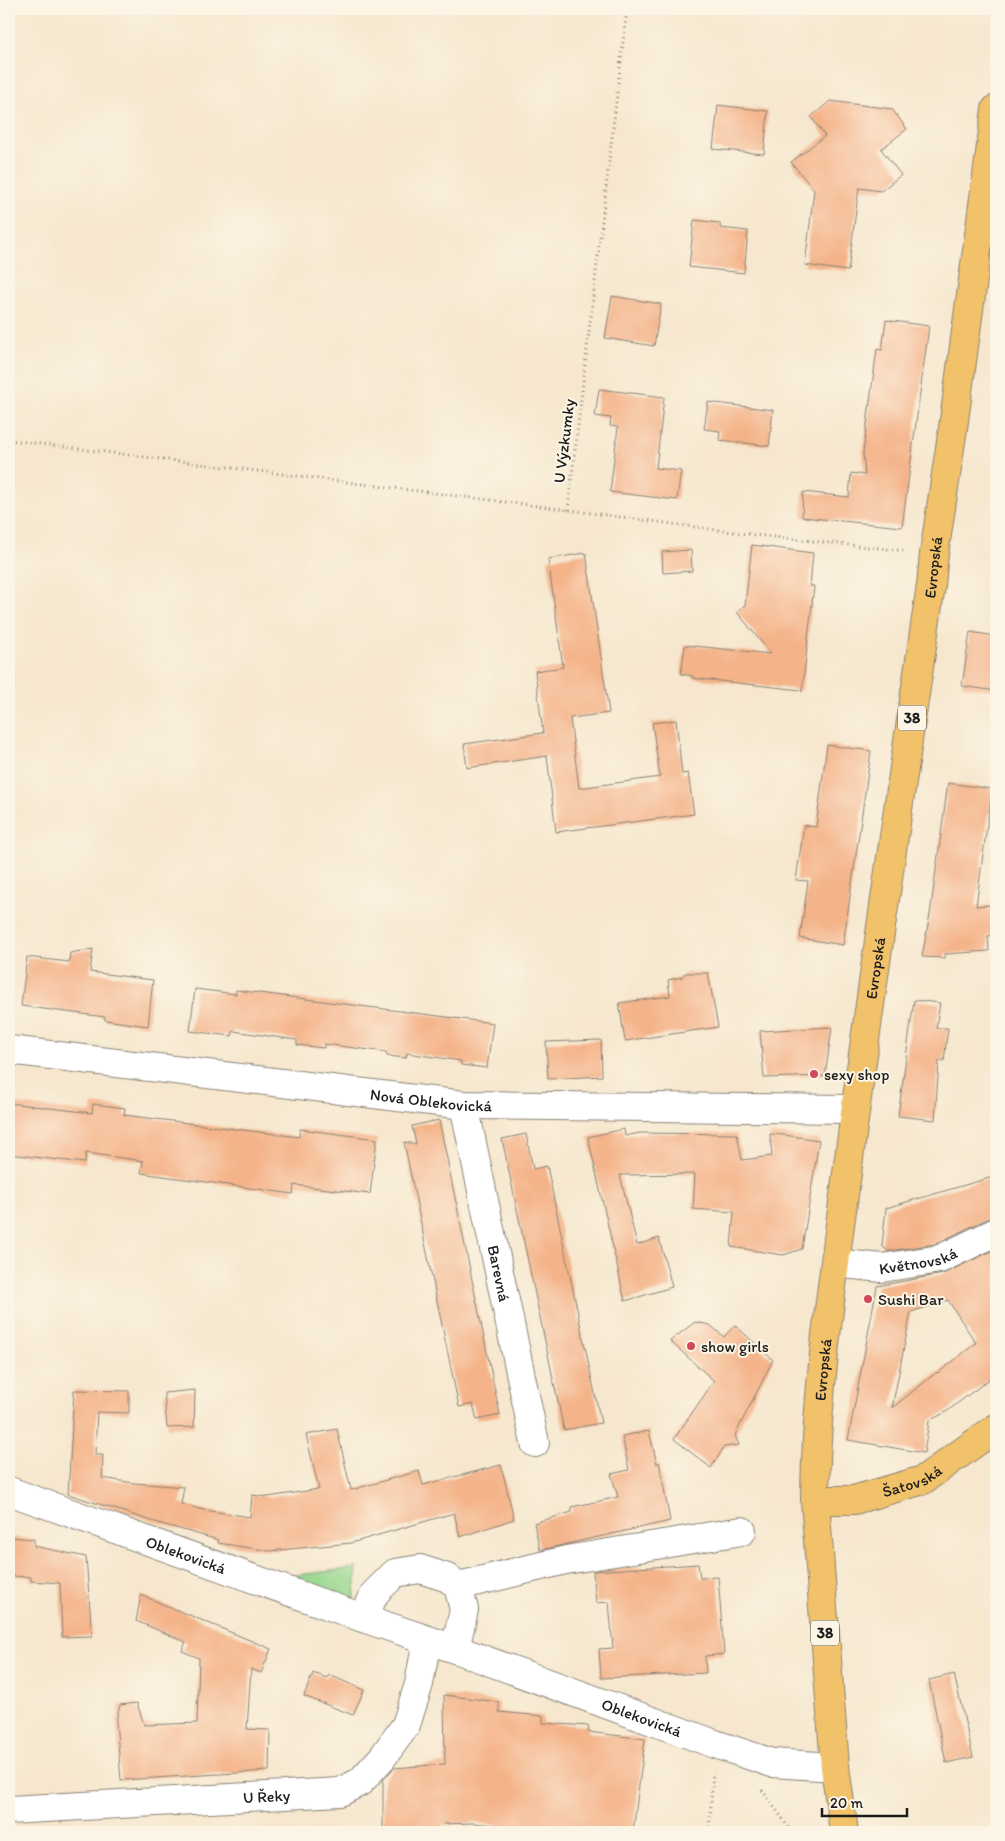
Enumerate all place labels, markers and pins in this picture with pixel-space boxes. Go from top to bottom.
place label: sexy shop [824,1065,889,1084]
marker: sexy shop [808,1068,820,1080]
place label: Sushi Bar [878,1290,944,1309]
marker: Sushi Bar [862,1293,874,1305]
place label: show girls [701,1337,769,1356]
marker: show girls [685,1340,697,1352]

